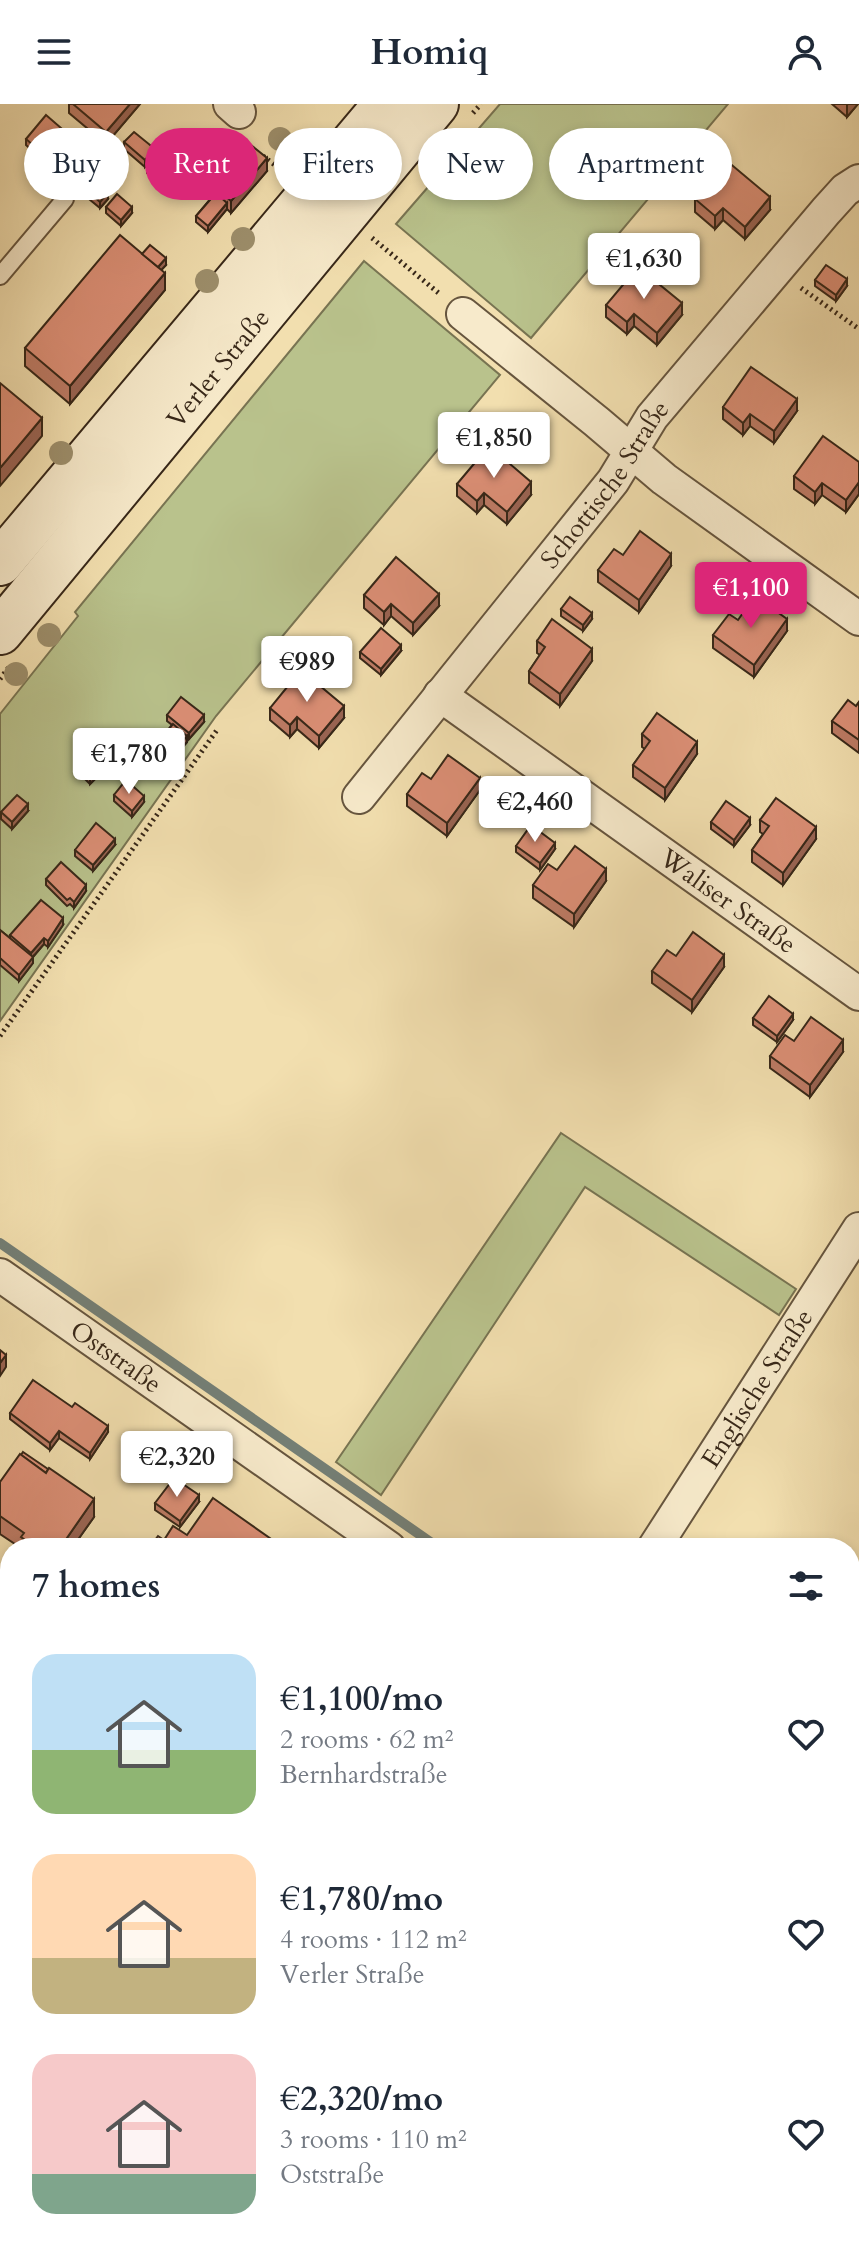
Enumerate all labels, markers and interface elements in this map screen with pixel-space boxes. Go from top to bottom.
text: Homiq [371,28,488,77]
icon: menu [32,30,76,74]
icon: person [783,30,827,74]
chip: Buy [24,128,129,200]
chip: Rent [145,128,258,200]
chip: Filters [274,128,402,200]
chip: New [418,128,533,200]
chip: Apartment [549,128,732,200]
pin: €1,630 [579,233,709,301]
text: €1,630 [606,241,682,276]
street label: Verler Straße [159,302,278,436]
street label: Schottische Straße [532,393,677,576]
pin: €1,850 [429,412,559,480]
text: €1,850 [456,420,532,455]
pin: €1,100 [686,562,816,630]
text: €1,100 [713,570,789,605]
pin: €989 [260,636,354,704]
text: €989 [279,644,335,679]
pin: €1,780 [64,728,194,796]
text: €1,780 [91,736,167,771]
pin: €2,460 [470,776,600,844]
text: €2,460 [497,784,573,819]
street label: Waliser Straße [652,840,803,962]
street label: Englische Straße [693,1302,821,1475]
street label: Oststraße [63,1313,169,1401]
pin: €2,320 [112,1431,242,1499]
text: €2,320 [139,1439,215,1474]
text: 7 homes [32,1563,160,1609]
icon: filters [784,1564,828,1608]
text: €1,100/mo [280,1676,443,1722]
icon: home [96,1686,192,1782]
icon: heart [784,1712,828,1756]
text: 2 rooms · 62 m² [280,1722,453,1757]
text: Bernhardstraße [280,1757,448,1792]
text: €1,780/mo [280,1876,443,1922]
icon: home [96,1886,192,1982]
icon: heart [784,1912,828,1956]
text: 4 rooms · 112 m² [280,1922,467,1957]
text: Verler Straße [280,1957,425,1992]
text: €2,320/mo [280,2076,443,2122]
icon: home [96,2086,192,2182]
icon: heart [784,2112,828,2156]
text: 3 rooms · 110 m² [280,2122,467,2157]
text: Oststraße [280,2157,384,2192]

